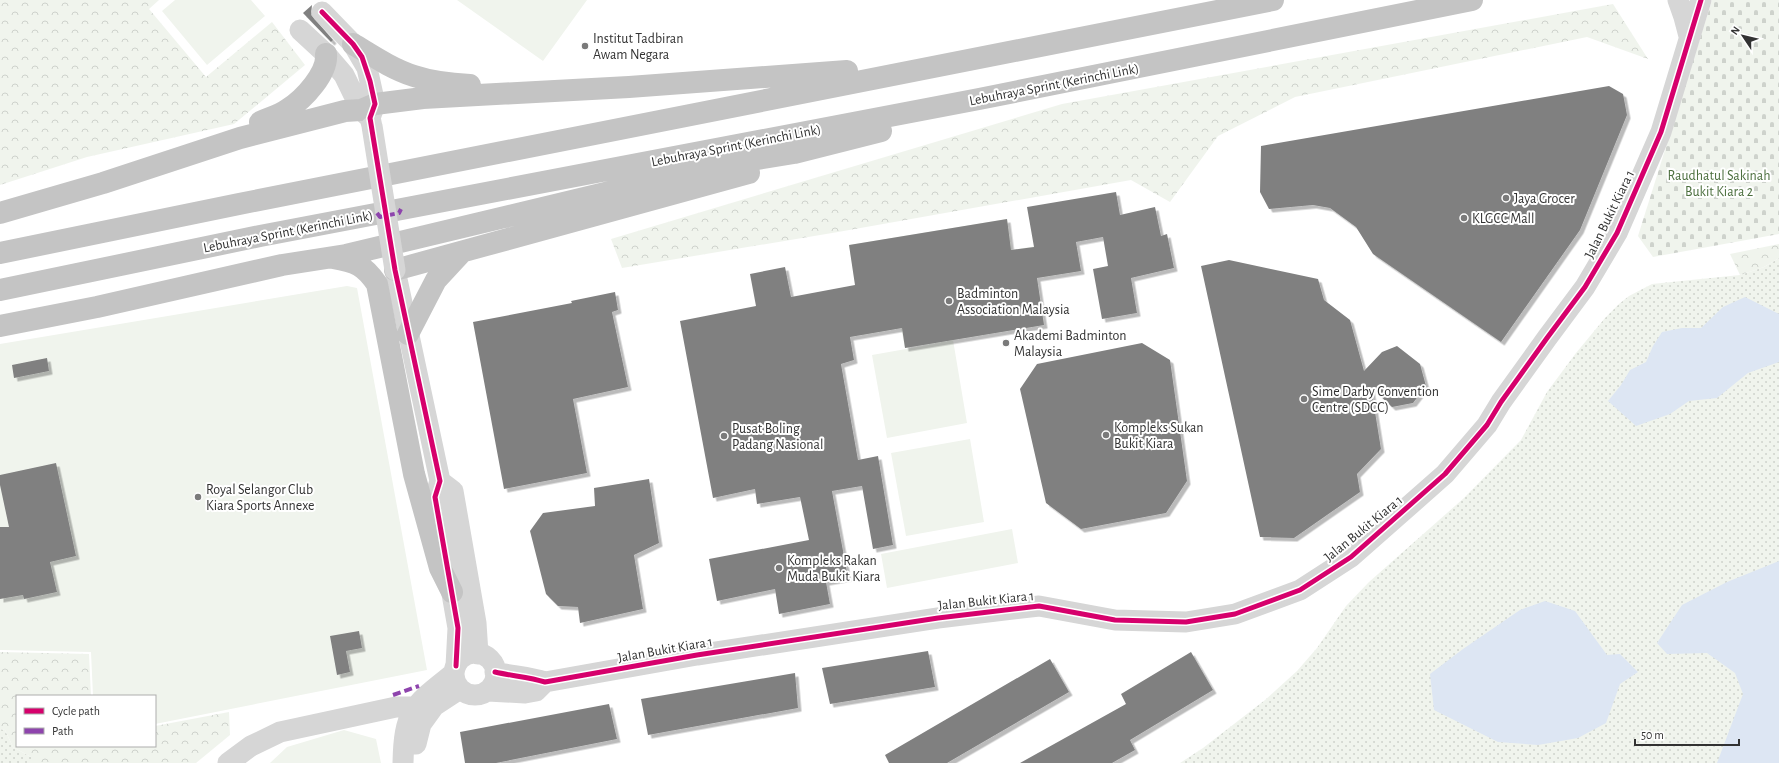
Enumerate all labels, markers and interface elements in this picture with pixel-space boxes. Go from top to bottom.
north arrow [1723,16,1763,56]
text: N [1729,24,1742,37]
place label: Institut Tadbiran Awam Negara [593,32,683,62]
marker: Institut Tadbiran Awam Negara [580,41,590,51]
street label: Lebuhraya Sprint (Kerinchi Link) [968,62,1140,108]
street label: Lebuhraya Sprint (Kerinchi Link) [650,123,822,169]
street label: Jalan Bukit Kiara 1 [1582,168,1637,261]
park label: Raudhatul Sakinah Bukit Kiara 2 [1668,169,1771,199]
place label: Jaya Grocer [1514,192,1575,206]
marker: Jaya Grocer [1501,193,1511,203]
street label: Lebuhraya Sprint (Kerinchi Link) [202,209,374,255]
place label: KLGCC Mall [1472,212,1535,226]
marker: KLGCC Mall [1459,213,1469,223]
place label: Badminton Association Malaysia [957,287,1070,317]
marker: Badminton Association Malaysia [944,296,954,306]
place label: Akademi Badminton Malaysia [1014,329,1127,359]
marker: Akademi Badminton Malaysia [1001,338,1011,348]
place label: Sime Darby Convention Centre (SDCC) [1312,385,1439,415]
marker: Sime Darby Convention Centre (SDCC) [1299,394,1309,404]
place label: Kompleks Sukan Bukit Kiara [1114,421,1204,451]
place label: Pusat Boling Padang Nasional [732,422,824,452]
marker: Kompleks Sukan Bukit Kiara [1101,430,1111,440]
marker: Pusat Boling Padang Nasional [719,431,729,441]
place label: Royal Selangor Club Kiara Sports Annexe [206,483,315,513]
marker: Royal Selangor Club Kiara Sports Annexe [193,492,203,502]
street label: Jalan Bukit Kiara 1 [1322,493,1405,565]
place label: Kompleks Rakan Muda Bukit Kiara [787,554,881,584]
marker: Kompleks Rakan Muda Bukit Kiara [774,563,784,573]
street label: Jalan Bukit Kiara 1 [937,589,1035,613]
street label: Jalan Bukit Kiara 1 [616,635,714,665]
legend [16,695,156,747]
text: Cycle path [52,705,100,718]
scale bar [1635,721,1739,747]
text: Path [52,725,74,737]
text: 50 m [1641,729,1664,741]

